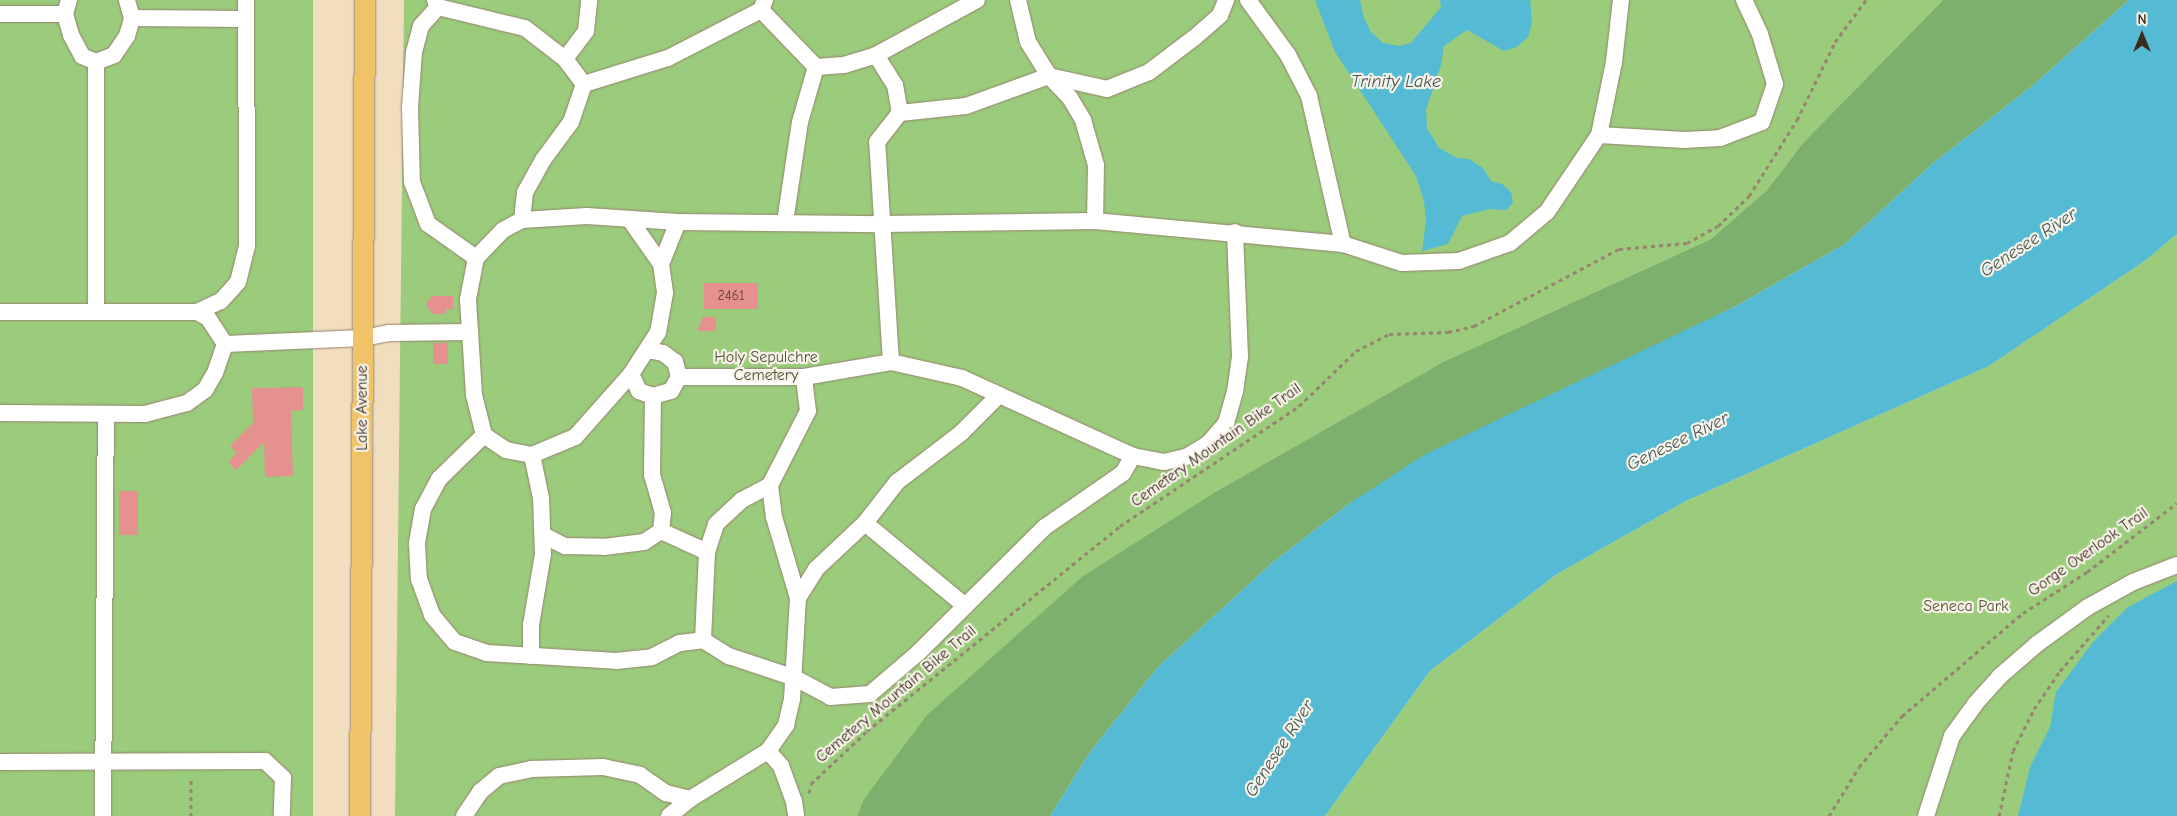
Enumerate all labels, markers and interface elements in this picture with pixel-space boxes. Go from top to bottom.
north arrow [2117,10,2167,60]
text: N [2137,11,2147,28]
water label: Trinity Lake [1351,71,1441,93]
water label: Genesee River [1977,204,2081,282]
house number: 2461 [717,288,745,304]
park label: Holy Sepulchre Cemetery [714,347,818,385]
street label: Lake Avenue [352,365,372,451]
street label: Cemetery Mountain Bike Trail [1127,379,1305,511]
water label: Genesee River [1623,408,1733,476]
street label: Gorge Overlook Trail [2024,503,2152,601]
park label: Seneca Park [1923,596,2009,616]
street label: Cemetery Mountain Bike Trail [812,621,980,767]
water label: Genesee River [1241,697,1319,801]

